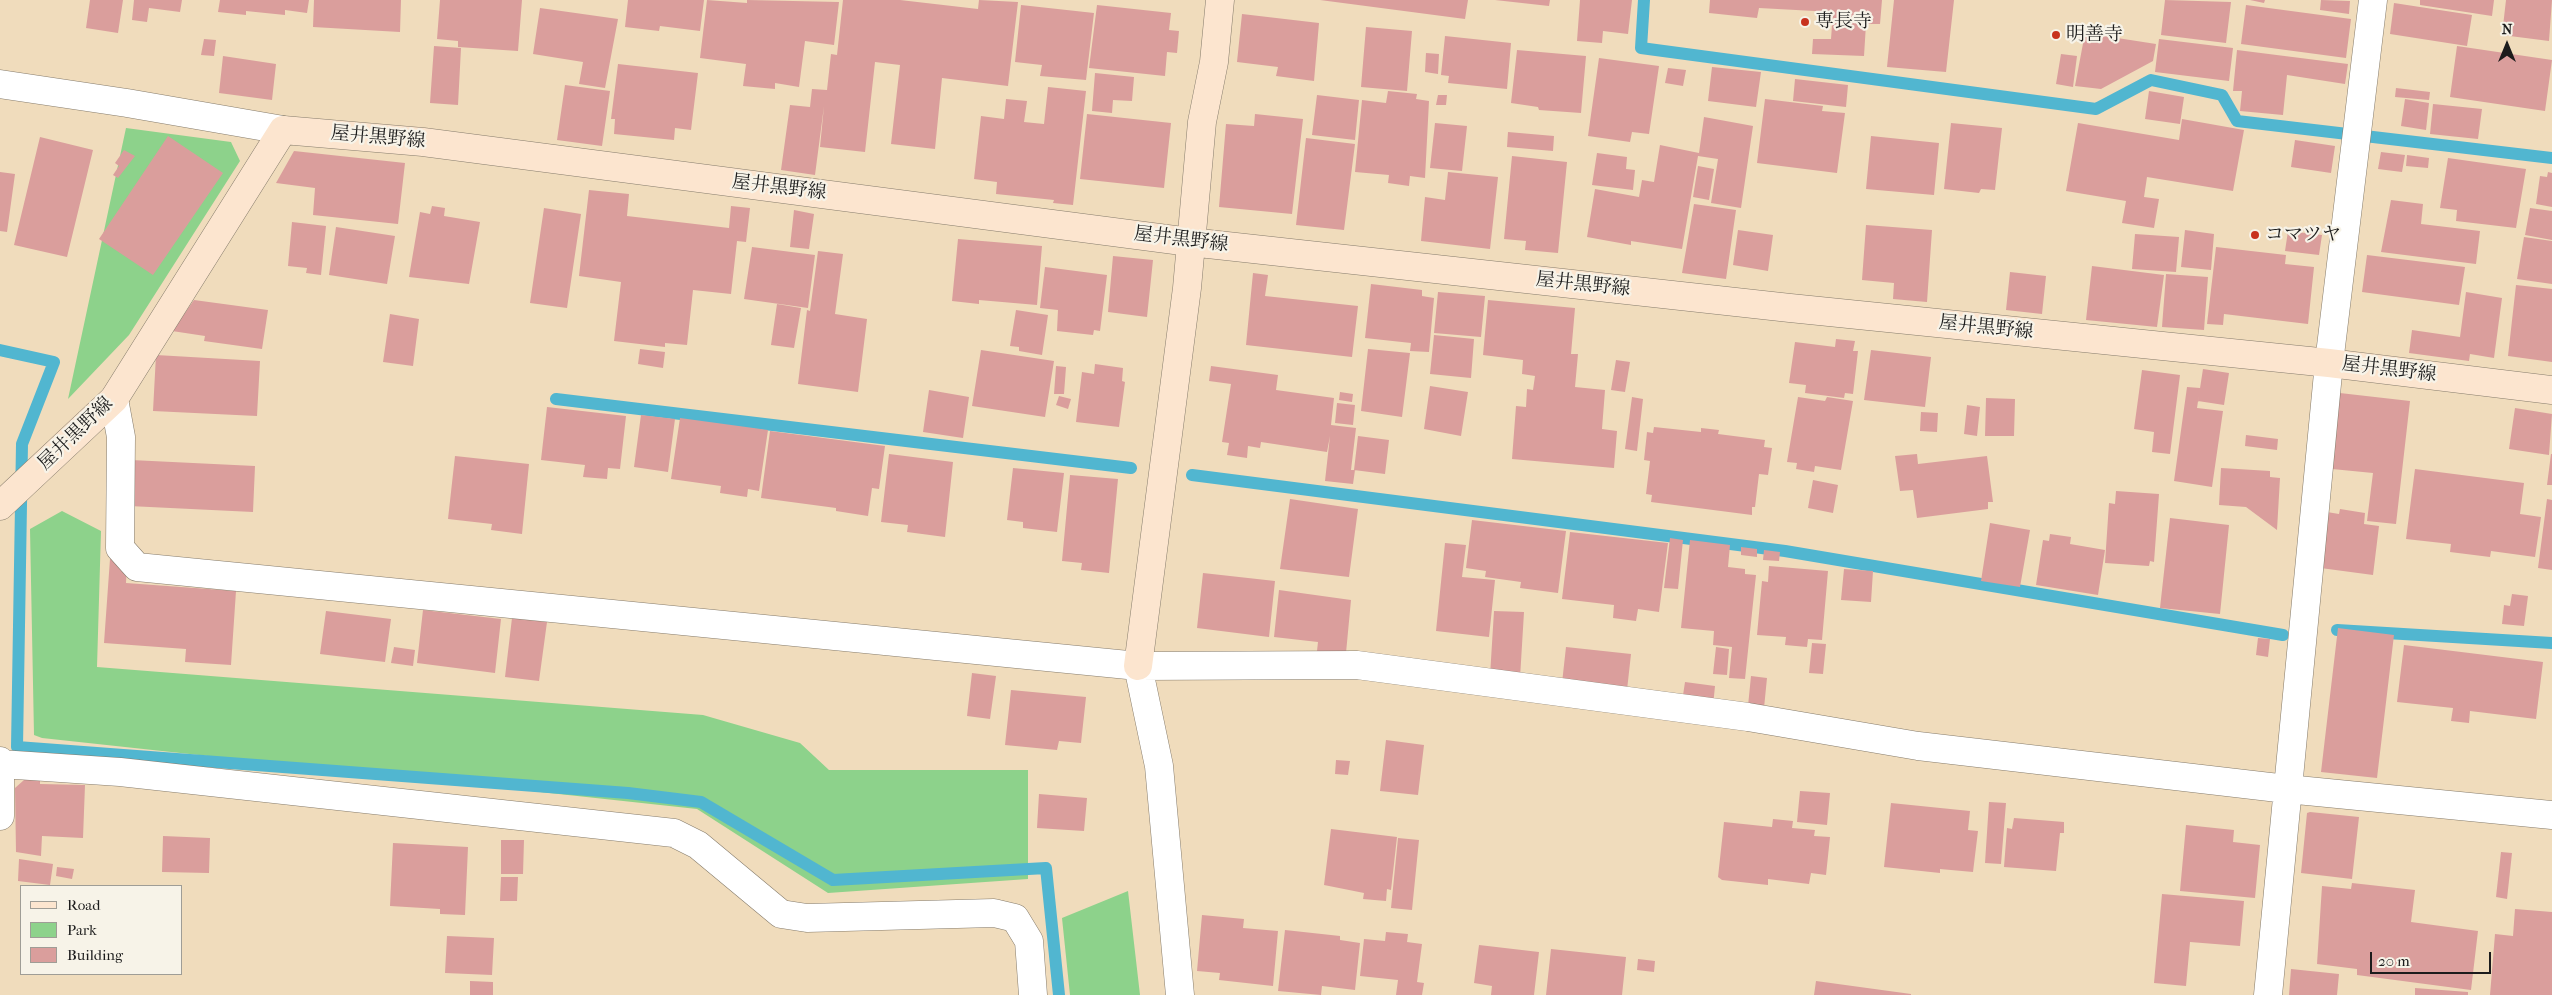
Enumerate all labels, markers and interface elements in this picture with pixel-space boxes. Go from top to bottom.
place label: 専長寺 [1815,11,1872,33]
marker: 専長寺 [1799,16,1811,28]
north arrow [2482,20,2532,70]
text: N [2502,21,2512,38]
place label: 明善寺 [2066,24,2123,46]
marker: 明善寺 [2050,29,2062,41]
street label: 屋井黒野線 [330,123,426,153]
street label: 屋井黒野線 [730,171,828,205]
street label: 屋井黒野線 [1132,223,1230,257]
place label: コマツヤ [2265,224,2341,246]
marker: コマツヤ [2249,229,2261,241]
street label: 屋井黒野線 [1535,269,1631,301]
street label: 屋井黒野線 [1938,312,2034,344]
street label: 屋井黒野線 [2340,353,2438,387]
street label: 屋井黒野線 [34,393,118,475]
legend [20,885,182,975]
text: Road [67,896,100,914]
text: Park [67,921,97,939]
scale bar [2372,942,2493,974]
text: Building [67,946,123,964]
text: 20 m [2378,952,2410,970]

